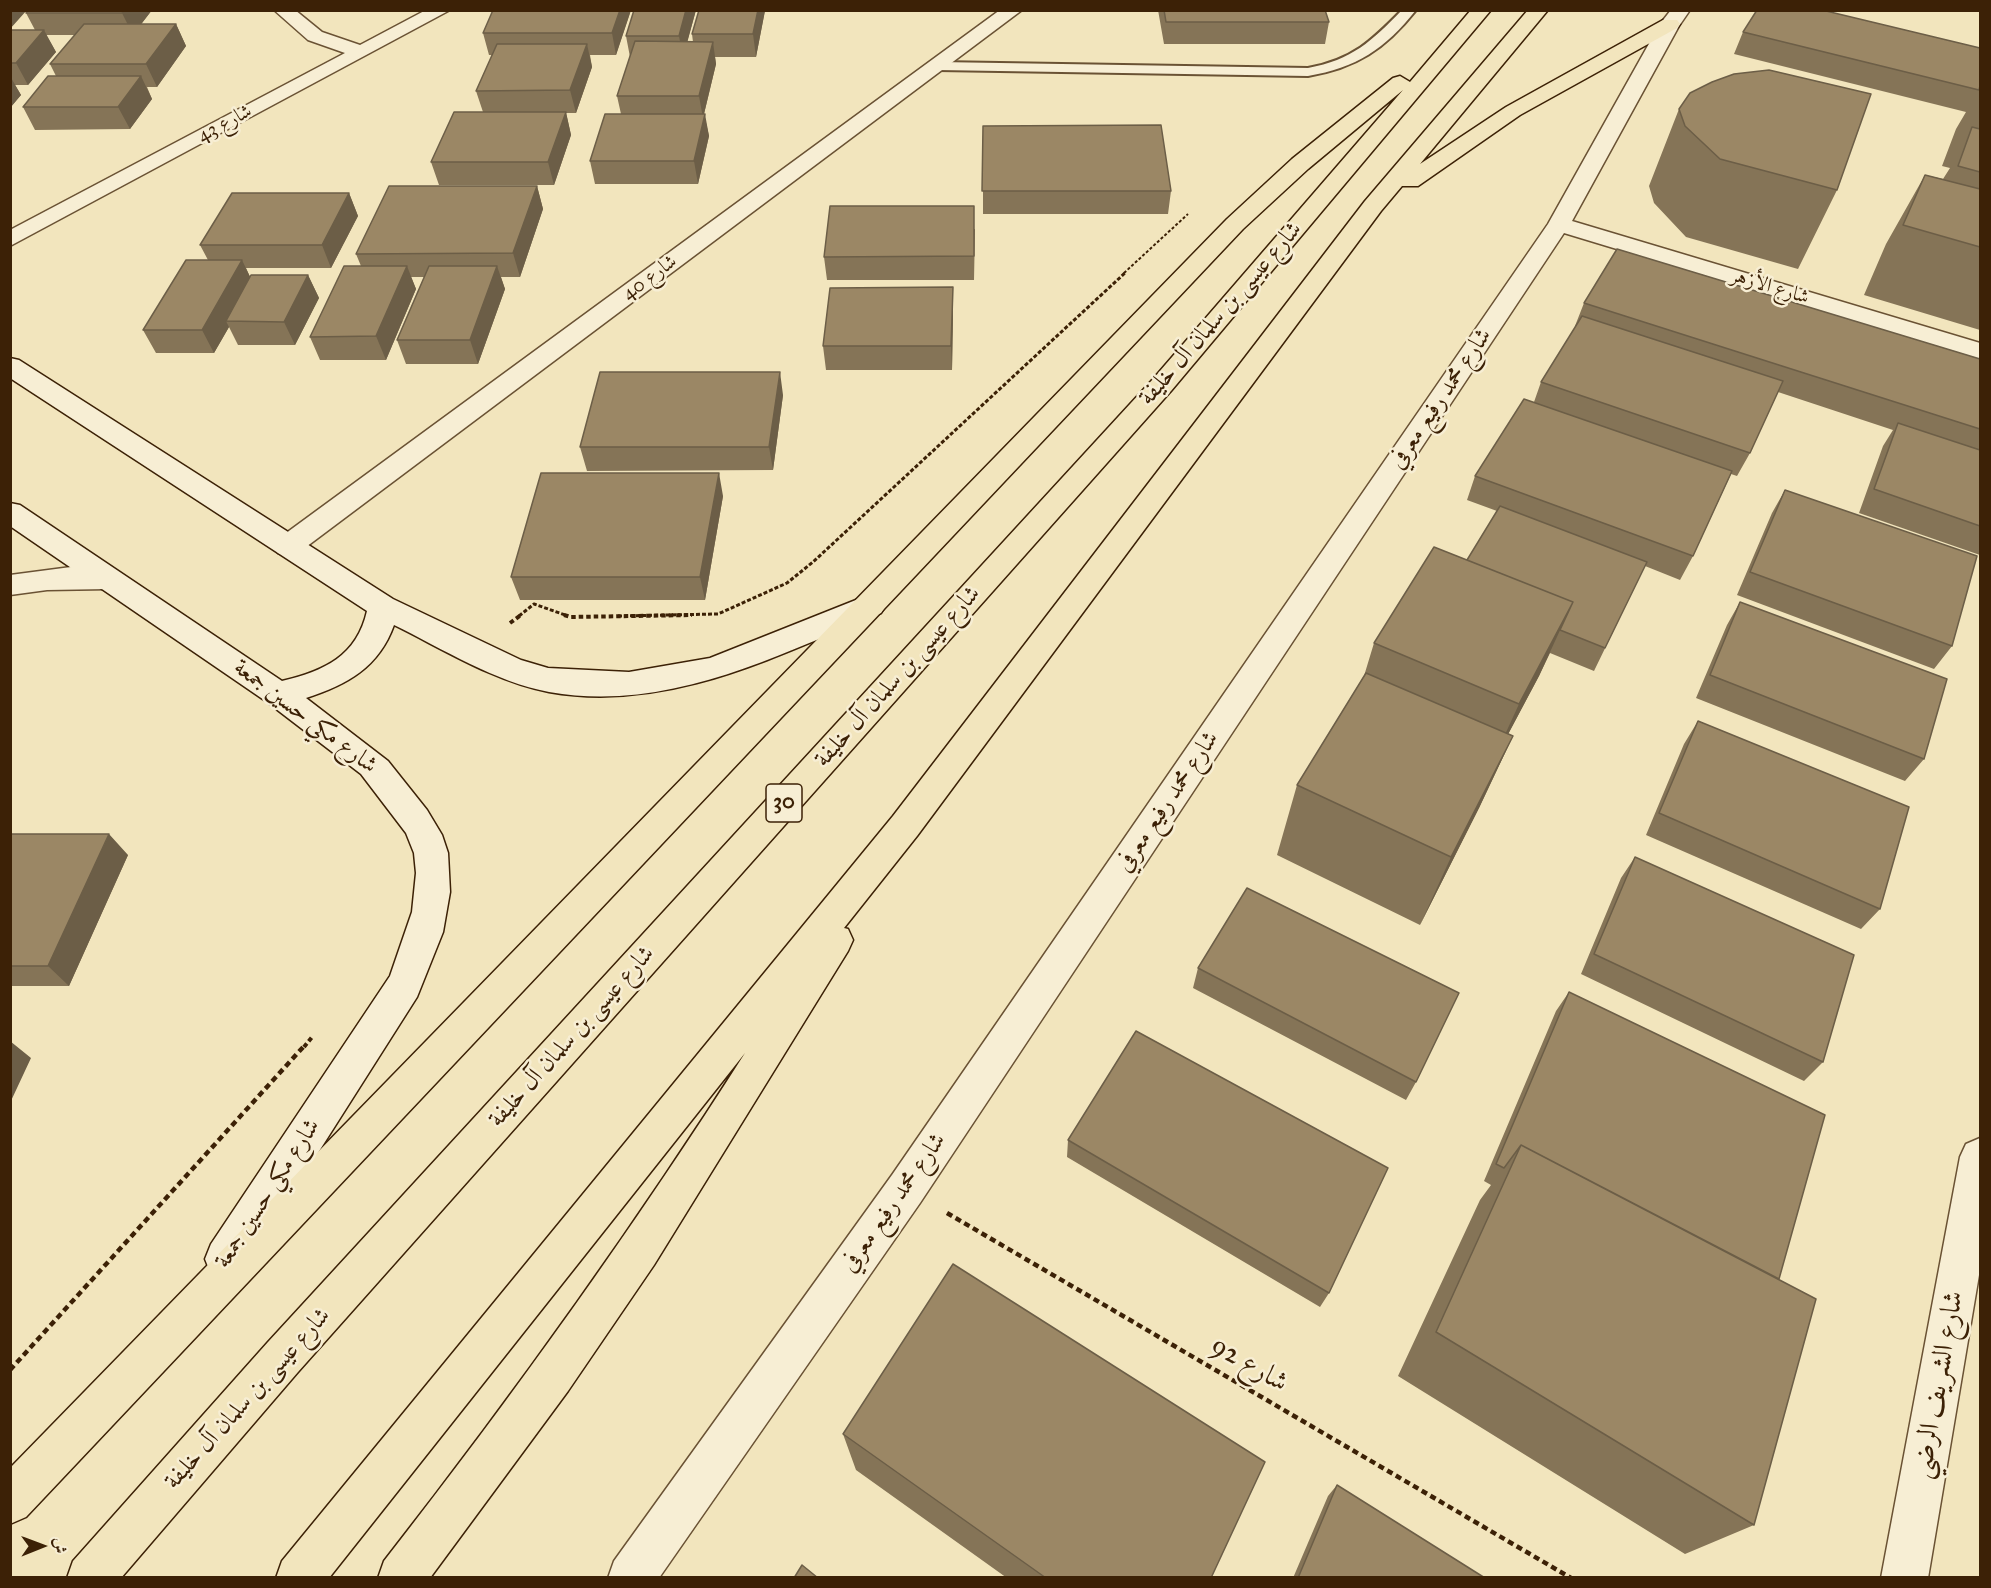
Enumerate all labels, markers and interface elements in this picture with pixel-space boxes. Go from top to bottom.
street label: شارع 43 [194,100,256,148]
street label: شارع عيسى بن سلمان آل خليفة [1133,216,1309,412]
street label: شارع 40 [618,250,682,306]
street label: شارع الأزهر [1728,264,1812,310]
street label: شارع محمد رفيع معرفي [1383,323,1499,475]
street label: شارع عيسى بن سلمان آل خليفة [809,580,987,774]
street label: شارع مكي حسين جمعة [227,654,383,780]
street label: شارع محمد رفيع معرفي [1110,726,1226,878]
road number: 30 [766,784,802,822]
street label: شارع عيسى بن سلمان آل خليفة [483,940,661,1134]
street label: شارع مكي حسين جمعة [209,1114,327,1274]
street label: شارع محمد رفيع معرفي [835,1128,953,1278]
street label: شارع الشريف الرضي [1906,1288,1972,1482]
street label: شارع عيسى بن سلمان آل خليفة [159,1302,337,1496]
street label: شارع 92 [1204,1330,1294,1400]
north arrow [12,1516,72,1576]
text: ش [51,1538,70,1554]

